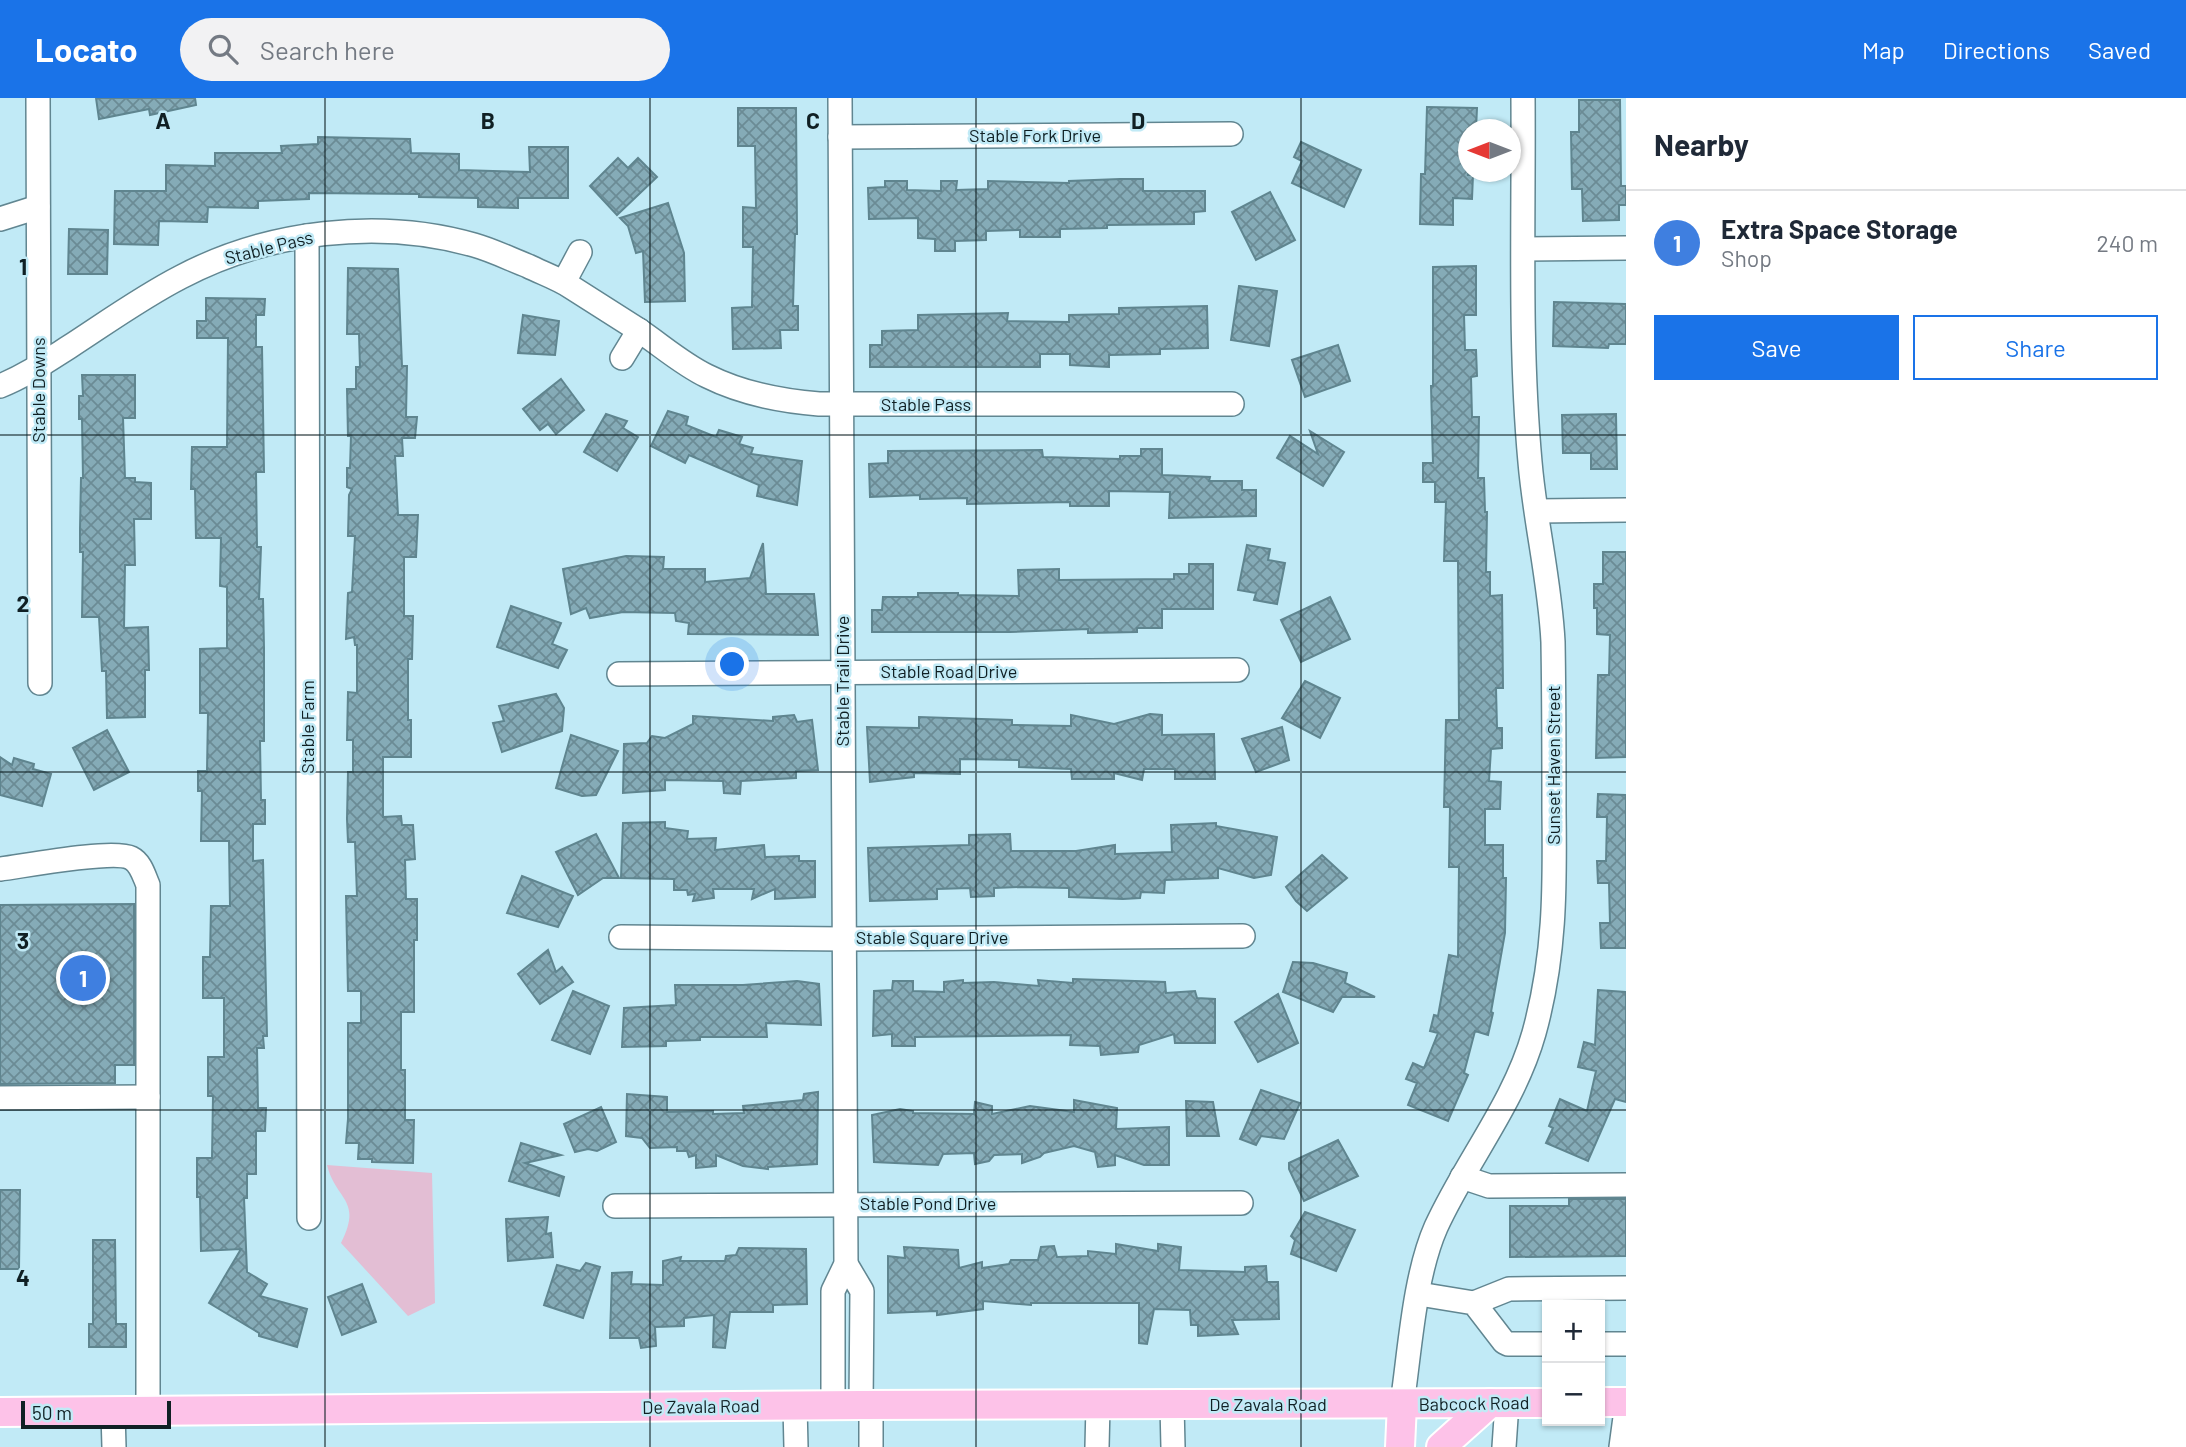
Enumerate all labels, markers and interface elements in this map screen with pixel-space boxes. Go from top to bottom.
search box [180,18,670,81]
text: Locato [35,29,138,69]
icon: search [204,30,242,68]
text: Search here [260,34,395,65]
text: Map [1862,35,1905,64]
text: Directions [1943,35,2050,64]
text: Saved [2088,35,2151,64]
text: A [155,106,171,134]
text: B [481,106,495,134]
text: C [806,106,820,134]
text: D [1131,106,1145,134]
north arrow [1458,119,1521,182]
street label: Stable Fork Drive [969,124,1101,146]
text: Nearby [1654,126,1749,162]
text: Extra Space Storage [1721,213,1958,244]
street label: Stable Pass [222,225,315,269]
text: 1 [1673,229,1681,257]
text: 240 m [2096,229,2158,257]
text: Shop [1721,244,1772,272]
text: 1 [19,252,27,280]
button: Save [1654,315,1899,380]
button: Share [1913,315,2158,380]
street label: Stable Downs [27,337,49,443]
street label: Stable Pass [881,393,971,415]
text: 2 [17,589,29,617]
street label: Stable Trail Drive [831,616,853,746]
your location [715,647,749,681]
street label: Stable Road Drive [881,660,1017,682]
street label: Stable Farm [296,680,318,774]
street label: Sunset Haven Street [1542,685,1564,845]
text: 3 [17,926,29,954]
street label: Stable Square Drive [856,926,1008,948]
pin: 1 [60,952,106,1004]
street label: Stable Pond Drive [860,1192,996,1214]
text: 4 [16,1263,30,1291]
map controls [1542,1300,1605,1426]
button: + [1542,1300,1605,1363]
button: − [1542,1363,1605,1426]
street label: Babcock Road [1418,1391,1530,1415]
street label: De Zavala Road [1209,1393,1327,1415]
street label: De Zavala Road [642,1394,760,1418]
scale bar [21,1398,172,1430]
text: 50 m [32,1401,72,1424]

